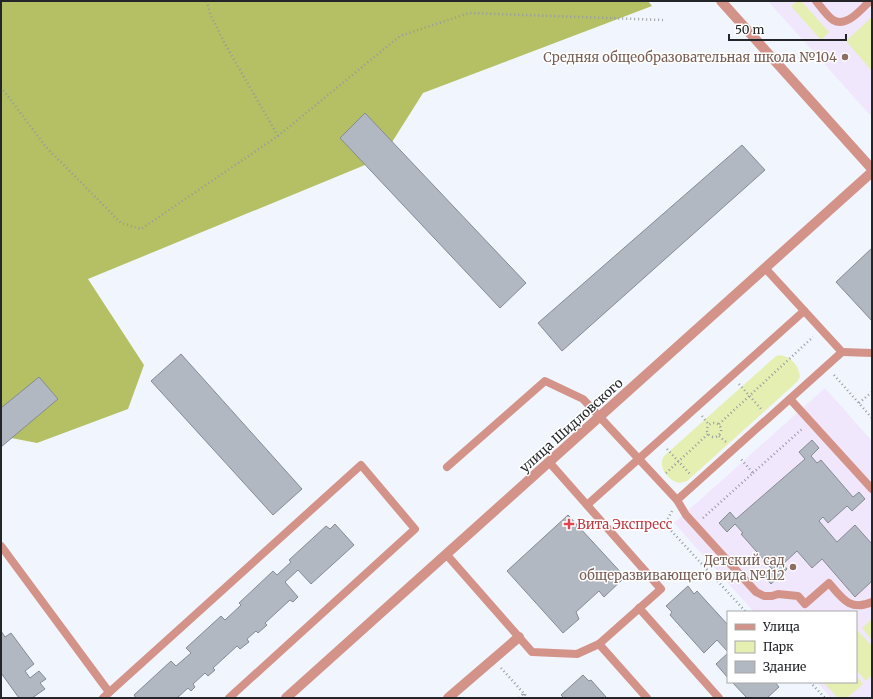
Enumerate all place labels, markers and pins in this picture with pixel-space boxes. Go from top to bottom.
place label: Средняя общеобразовательная школа №104 [543,49,837,66]
marker: Средняя общеобразовательная школа №104 [840,52,850,62]
place label: Вита Экспресс [577,516,673,533]
marker: Вита Экспресс [564,519,574,529]
place label: Детский сад общеразвивающего вида №112 [579,552,785,584]
marker: Детский сад общеразвивающего вида №112 [788,562,798,572]

